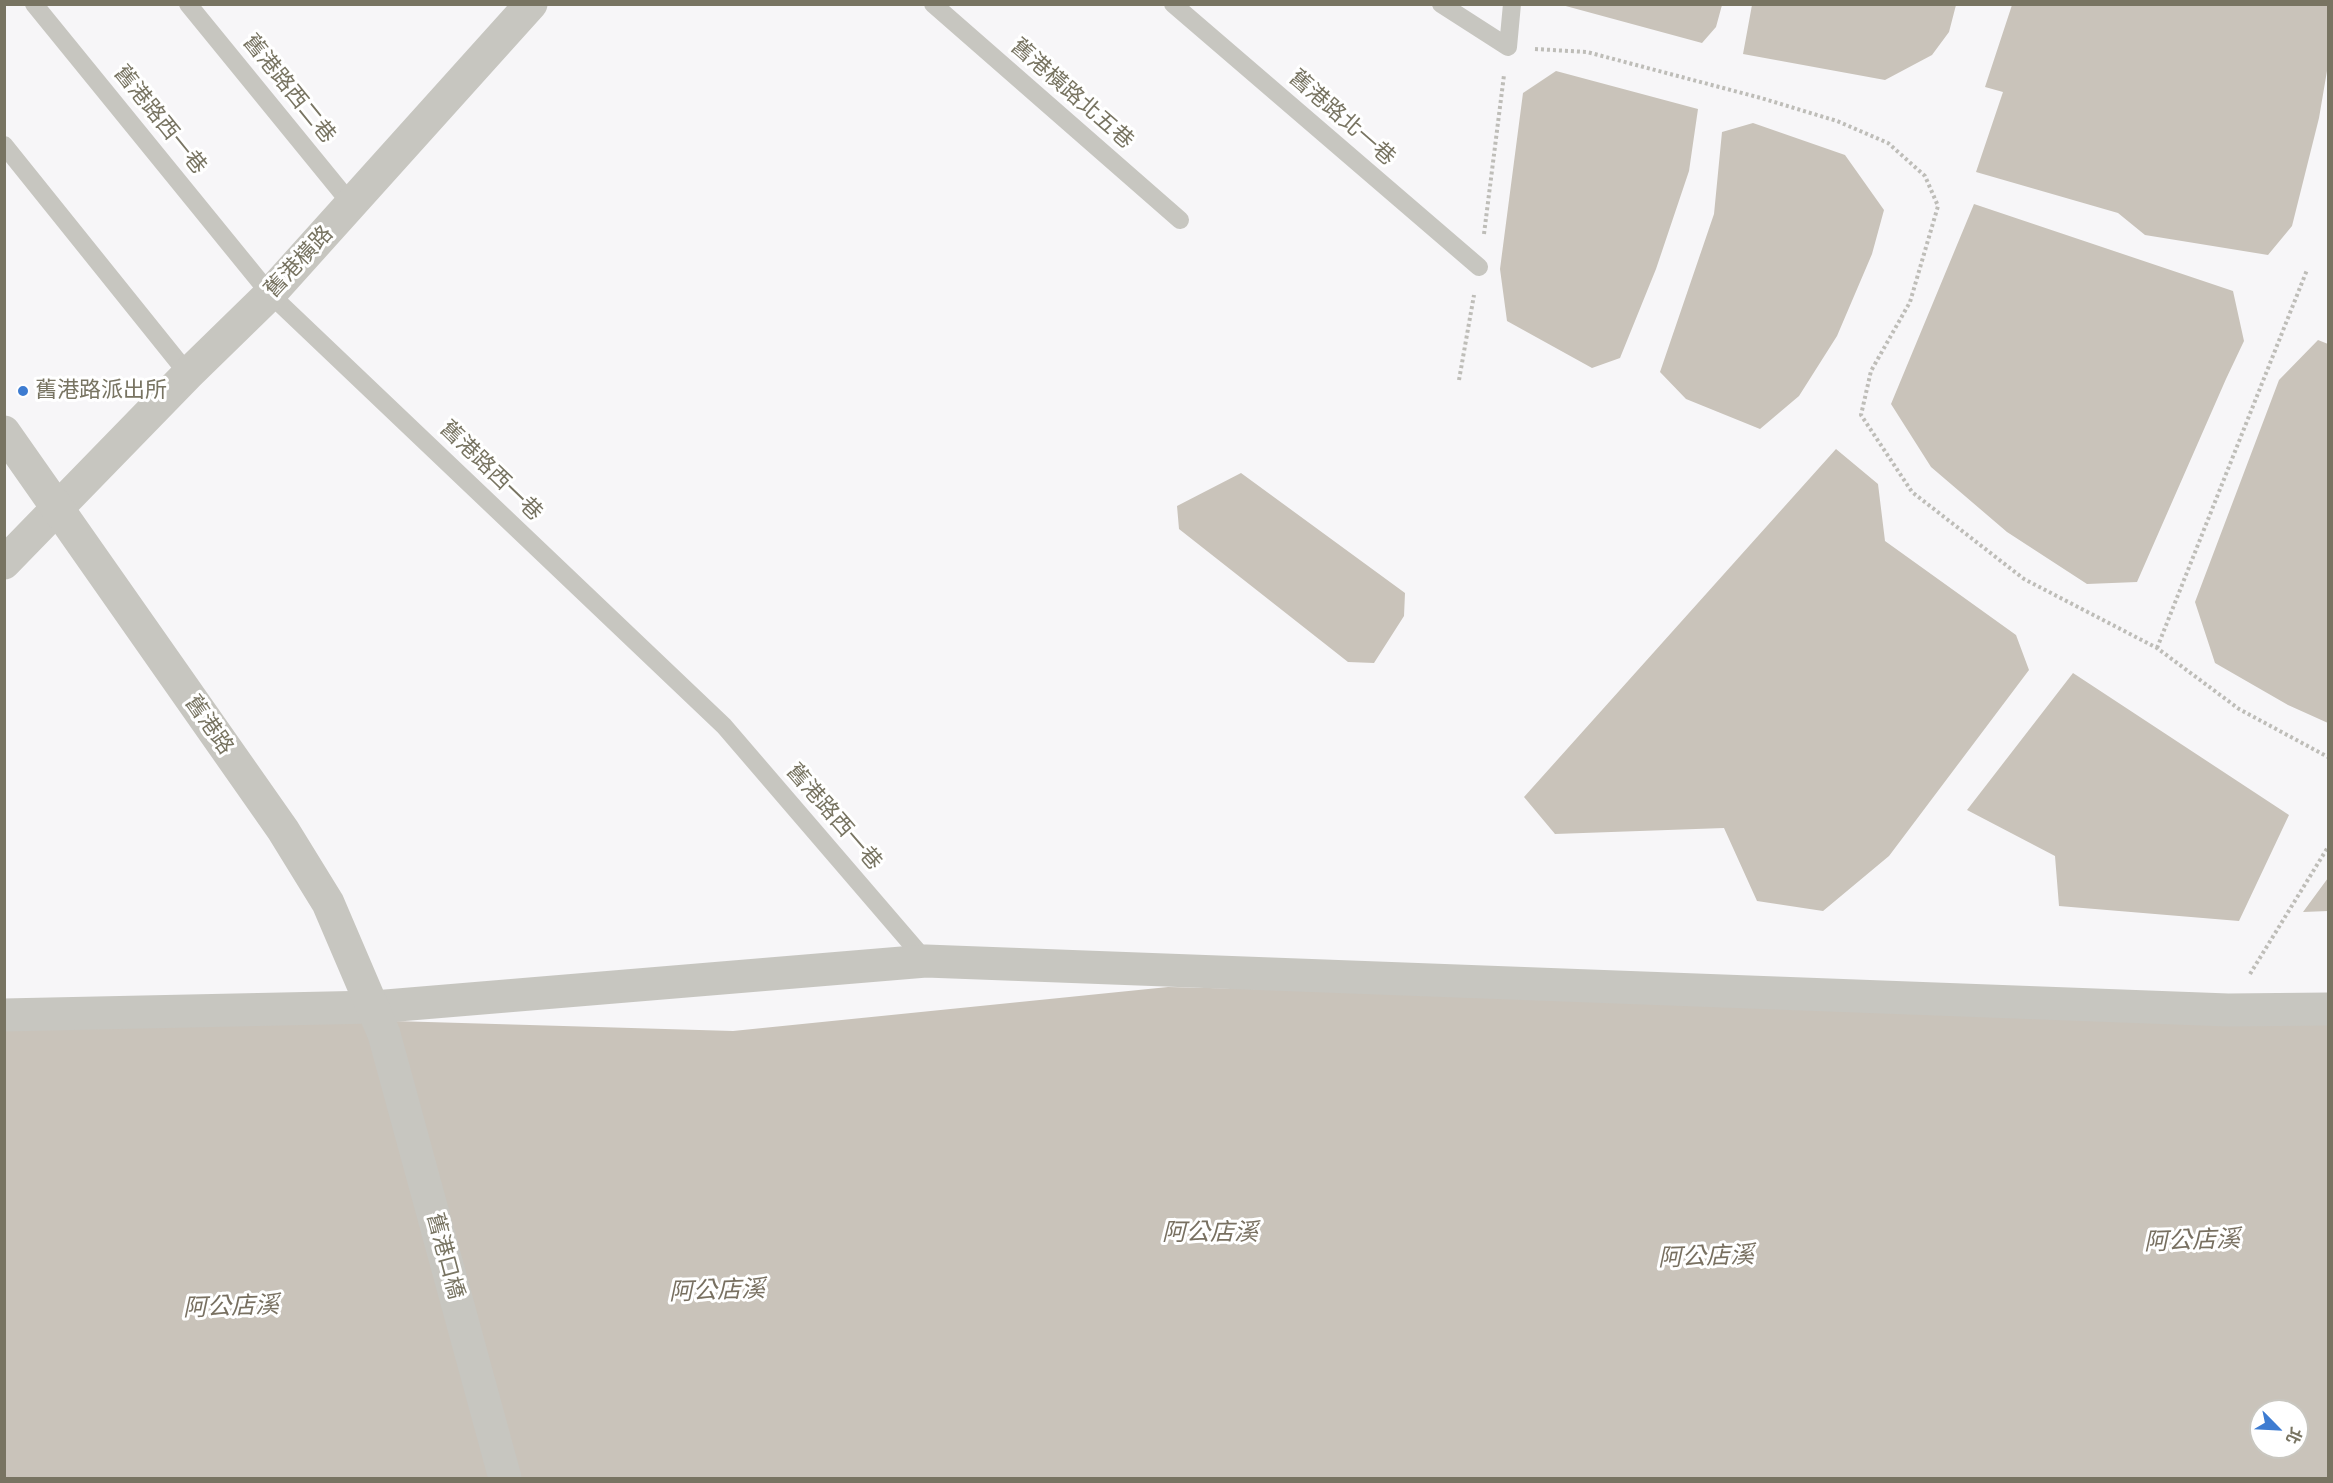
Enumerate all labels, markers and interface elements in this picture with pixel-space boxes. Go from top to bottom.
street label: 舊港路西二巷 [237,29,341,149]
street label: 舊港橫路北五巷 [1005,34,1139,154]
street label: 舊港路西一巷 [108,60,212,180]
street label: 舊港路北一巷 [1284,65,1400,171]
street label: 舊港橫路 [259,221,339,303]
place label: 舊港路派出所 [35,378,167,404]
marker: 舊港路派出所 [16,384,30,398]
street label: 舊港路西一巷 [434,416,548,526]
street label: 舊港路 [179,690,239,760]
street label: 舊港路西一巷 [781,759,887,875]
street label: 舊港口橋 [421,1210,469,1302]
water label: 阿公店溪 [1162,1219,1258,1247]
water label: 阿公店溪 [2144,1225,2240,1257]
water label: 阿公店溪 [1658,1241,1754,1273]
water label: 阿公店溪 [669,1275,765,1307]
water label: 阿公店溪 [183,1291,279,1323]
north arrow [2249,1399,2309,1459]
text: 北 [2282,1425,2306,1447]

